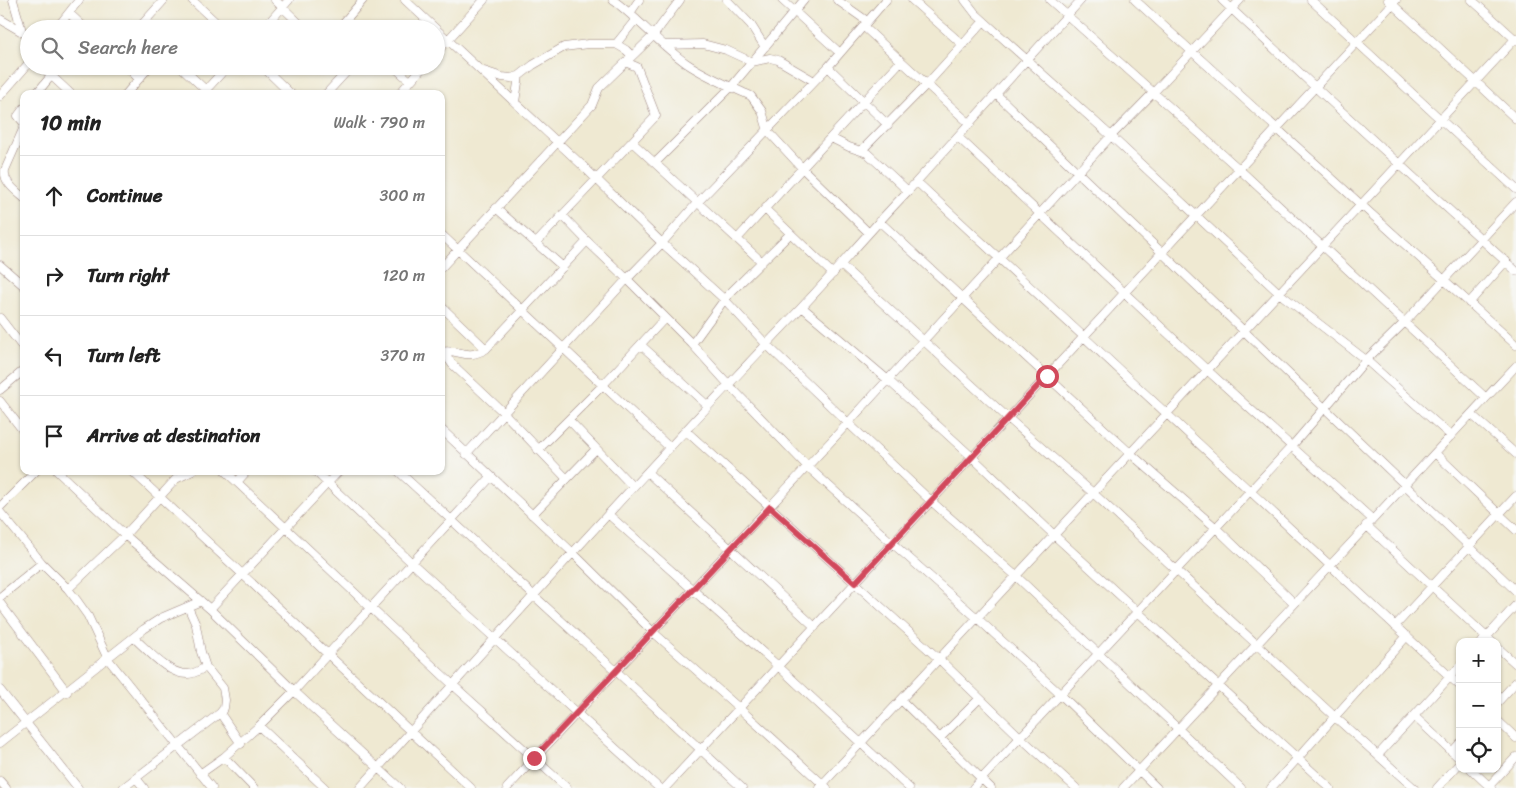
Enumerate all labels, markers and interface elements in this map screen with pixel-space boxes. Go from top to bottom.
search box [20,20,445,75]
text: Search here [78,31,178,64]
icon: search [38,34,66,62]
text: 10 min [40,104,101,142]
text: Walk · 790 m [333,108,425,137]
text: Continue [87,179,163,212]
text: 300 m [380,181,425,210]
icon: ahead [40,182,68,210]
text: Turn right [87,259,169,292]
text: 120 m [382,261,425,290]
icon: right [40,262,68,290]
text: Turn left [87,339,160,372]
text: 370 m [381,341,425,370]
icon: left [40,342,68,370]
route start [1036,365,1059,388]
text: Arrive at destination [87,419,260,452]
icon: arrive [40,422,68,450]
map controls [1456,638,1501,773]
button: + [1456,638,1501,683]
button: − [1456,683,1501,728]
button: locate [1456,728,1501,773]
route end [523,747,546,770]

